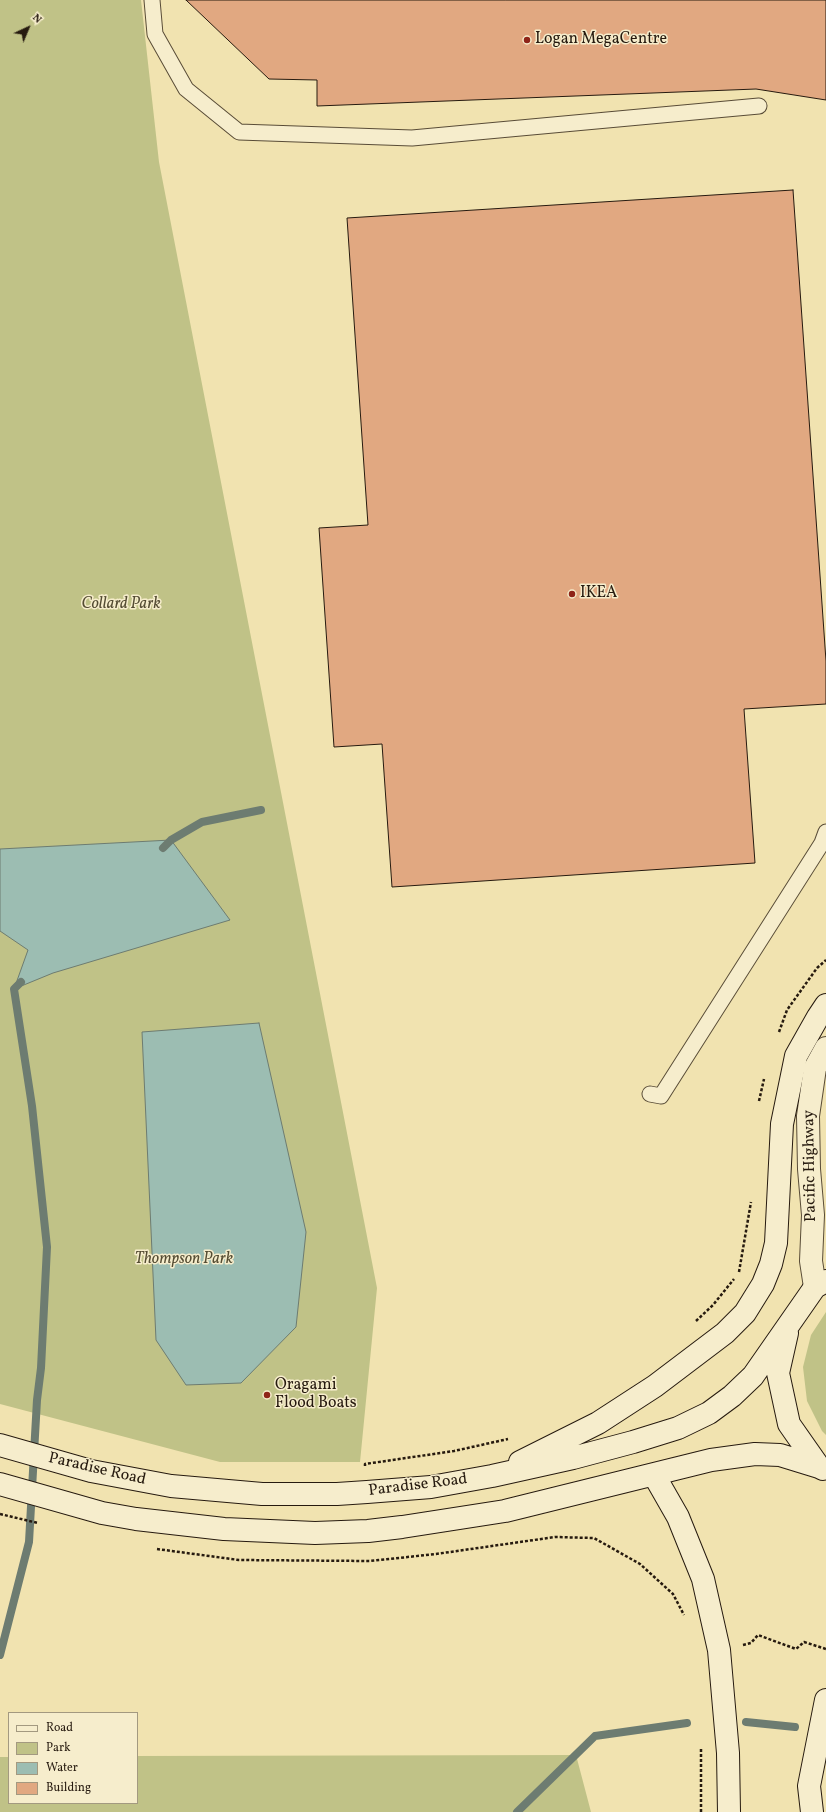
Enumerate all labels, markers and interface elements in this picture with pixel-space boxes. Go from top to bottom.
north arrow [8,8,48,48]
text: N [29,11,45,27]
place label: Logan MegaCentre [535,30,667,50]
marker: Logan MegaCentre [522,35,532,45]
place label: IKEA [580,584,617,604]
marker: IKEA [567,589,577,599]
park label: Collard Park [81,595,161,615]
street label: Pacific Highway [800,1110,822,1222]
park label: Thompson Park [135,1250,233,1270]
place label: Oragami Flood Boats [275,1376,357,1414]
marker: Oragami Flood Boats [262,1390,272,1400]
street label: Paradise Road [46,1449,148,1491]
street label: Paradise Road [367,1470,469,1502]
legend [8,1712,138,1804]
text: Road [46,1720,73,1736]
text: Park [46,1740,71,1756]
text: Water [46,1760,78,1776]
text: Building [46,1780,91,1796]

